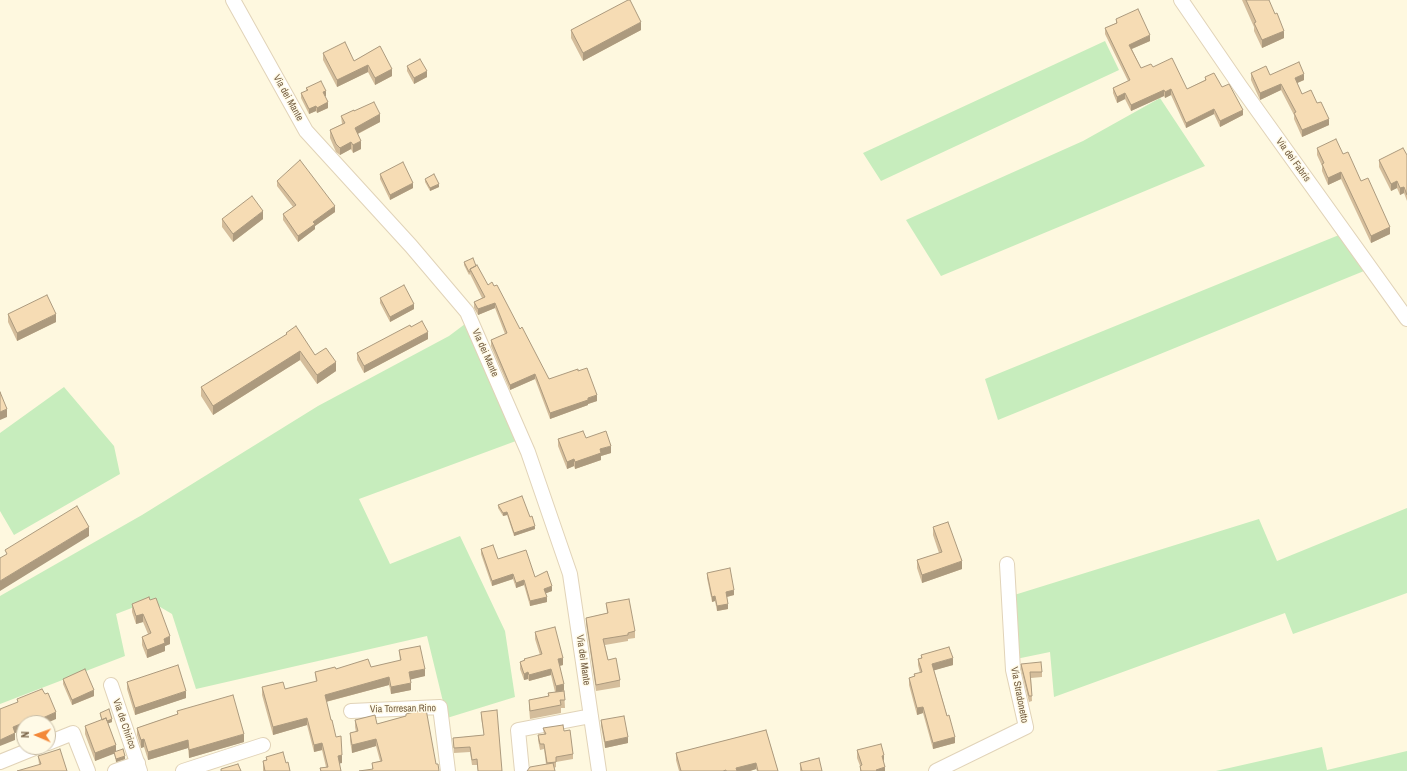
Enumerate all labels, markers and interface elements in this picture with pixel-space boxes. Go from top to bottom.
street label: Via dei Mante [270,73,306,123]
street label: Via dei Fabris [1273,136,1313,184]
street label: Via dei Mante [469,327,501,379]
street label: Via dei Mante [574,634,592,686]
street label: Via Stradonetto [1008,666,1030,724]
street label: Via de Chirico [110,697,138,751]
street label: Via Torresan Rino [370,702,436,716]
north arrow [16,715,56,755]
text: N [18,731,32,738]

